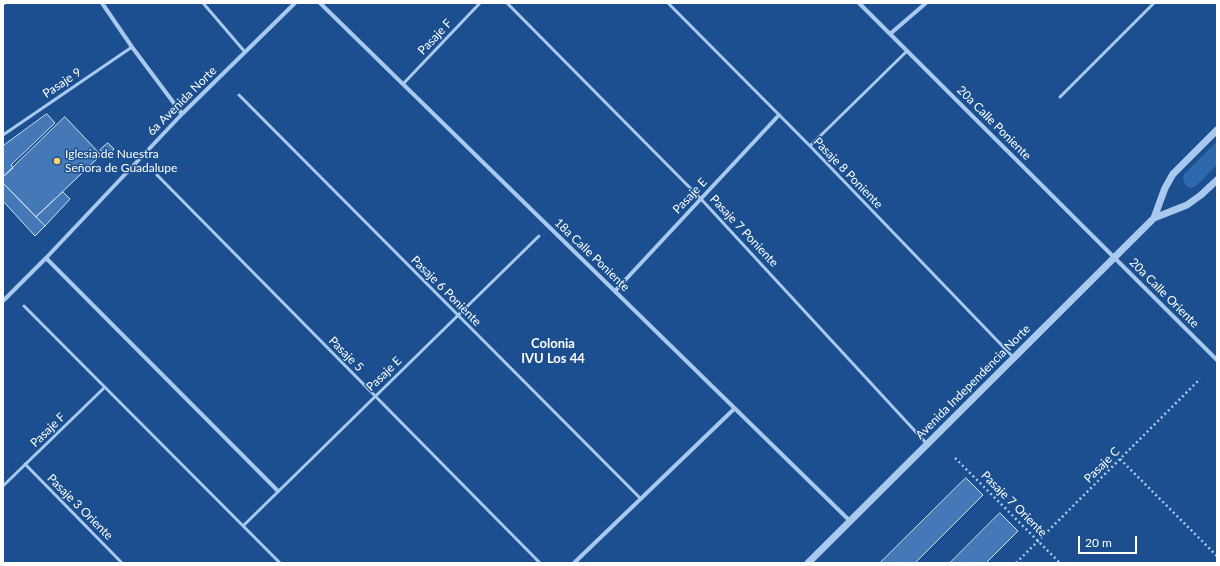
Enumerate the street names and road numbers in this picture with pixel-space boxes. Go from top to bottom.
street label: Pasaje F [415,16,455,58]
street label: 6a Avenida Norte [144,63,220,139]
street label: Pasaje 9 [40,65,84,101]
street label: 20a Calle Poniente [954,83,1034,163]
street label: Pasaje 8 Poniente [810,134,886,212]
street label: Pasaje E [670,175,710,217]
street label: Pasaje 7 Poniente [707,192,781,270]
street label: 18a Calle Poniente [551,215,633,295]
street label: Pasaje 6 Poniente [408,253,484,329]
street label: 20a Calle Oriente [1126,255,1202,331]
street label: Avenida Independencia Norte [913,322,1033,442]
street label: Pasaje 5 [326,334,366,374]
street label: Pasaje E [363,354,405,394]
street label: Pasaje F [27,410,69,450]
street label: Pasaje C [1081,444,1123,486]
street label: Pasaje 7 Oriente [978,468,1050,540]
street label: Pasaje 3 Oriente [44,471,116,543]

